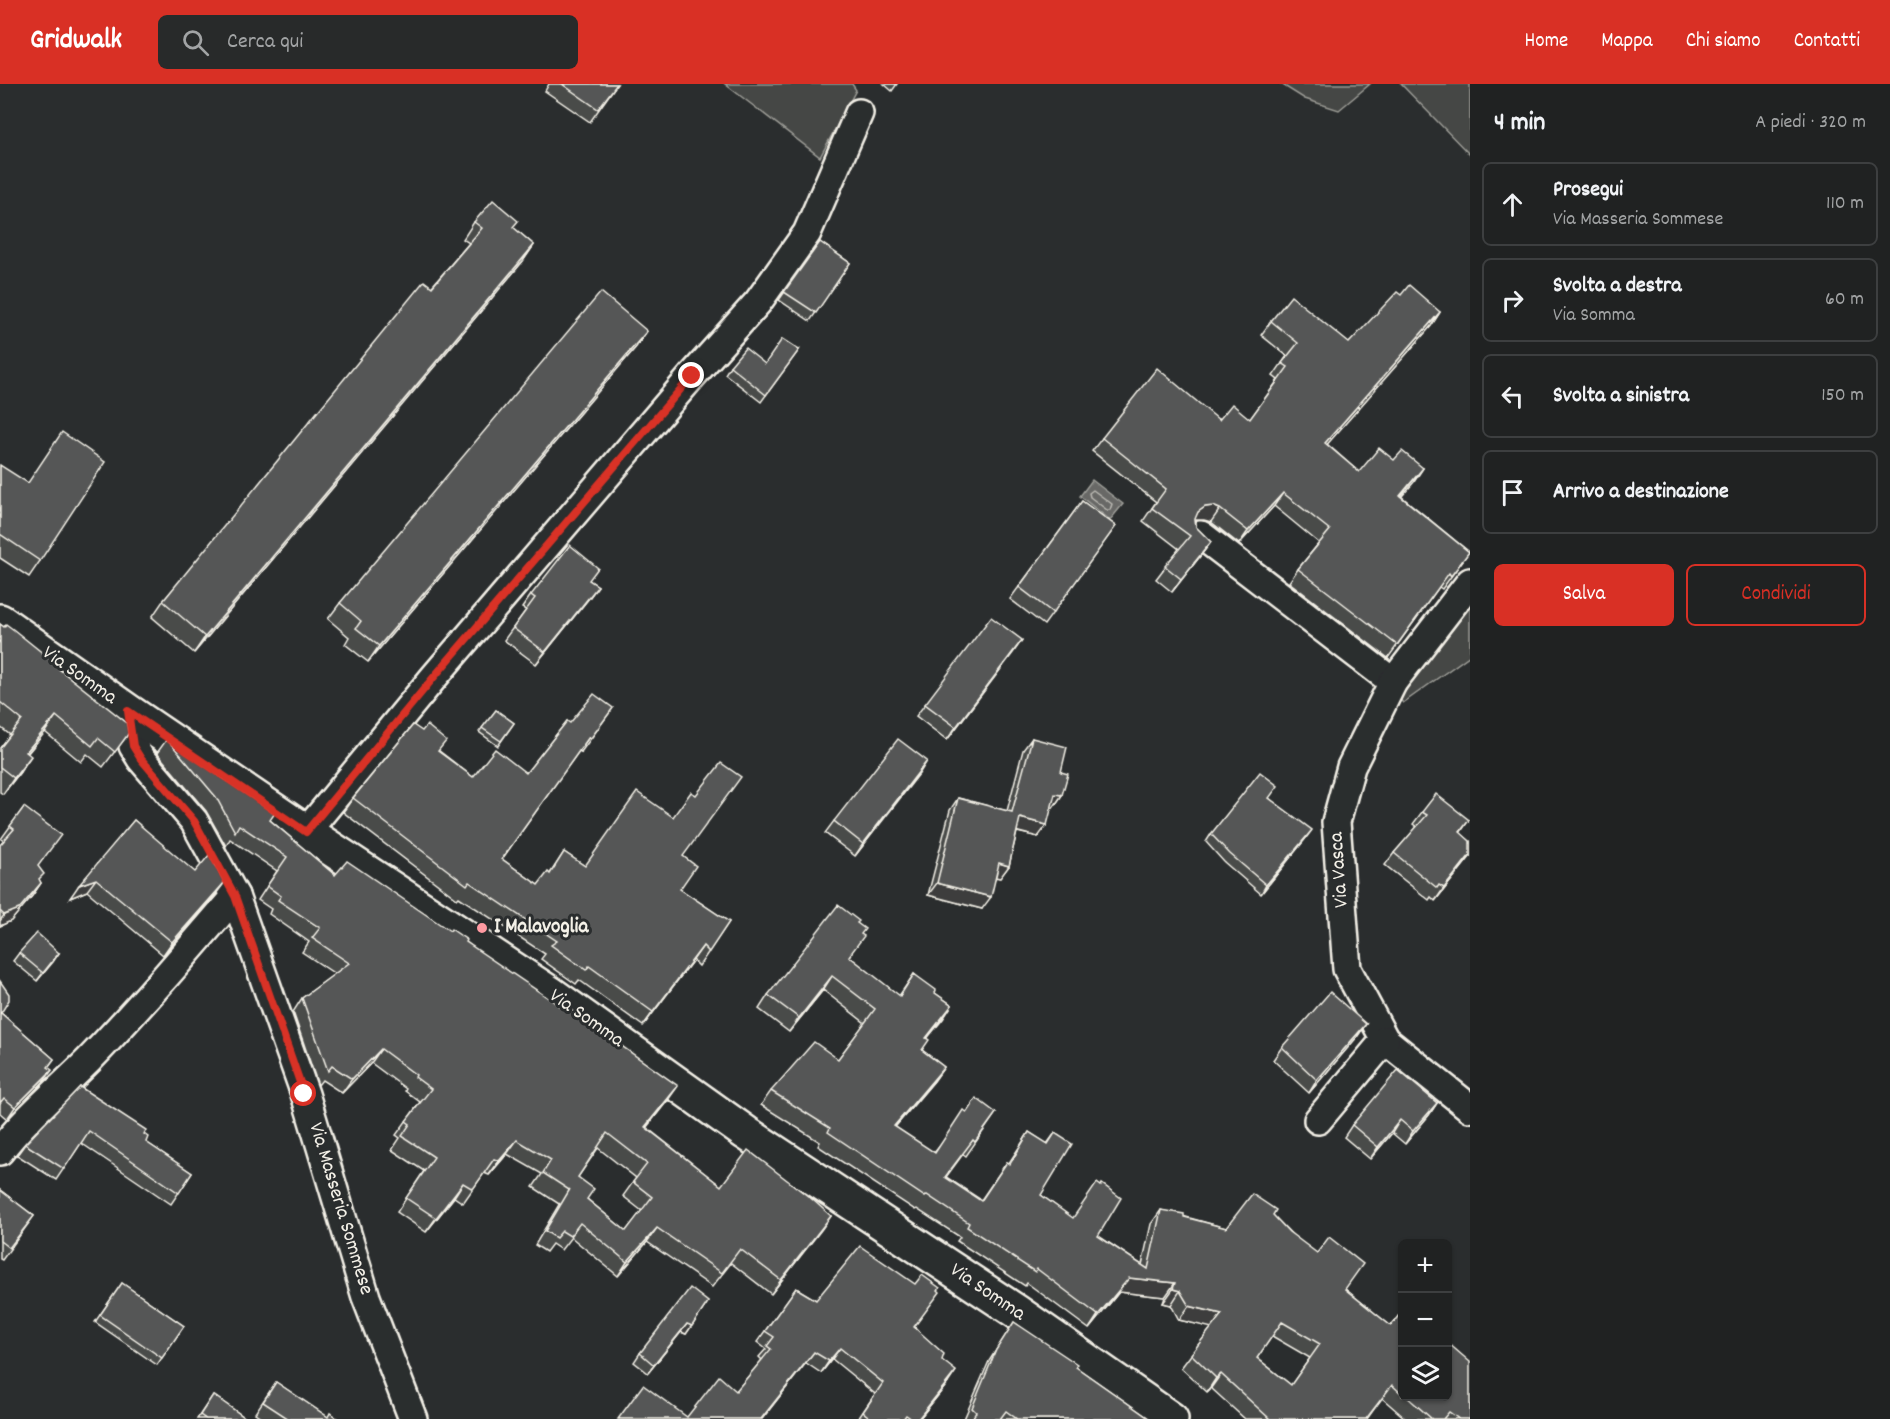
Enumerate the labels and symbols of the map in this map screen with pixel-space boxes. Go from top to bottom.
route end [678,362,704,388]
street label: Via Somma [35,639,124,714]
street label: Via Vasca [1322,830,1358,909]
place label: I Malavoglia [494,913,589,943]
marker: I Malavoglia [475,921,489,935]
street label: Via Somma [542,982,631,1057]
route start [290,1080,316,1106]
street label: Via Masseria Sommese [300,1119,380,1299]
street label: Via Somma [943,1257,1032,1330]

